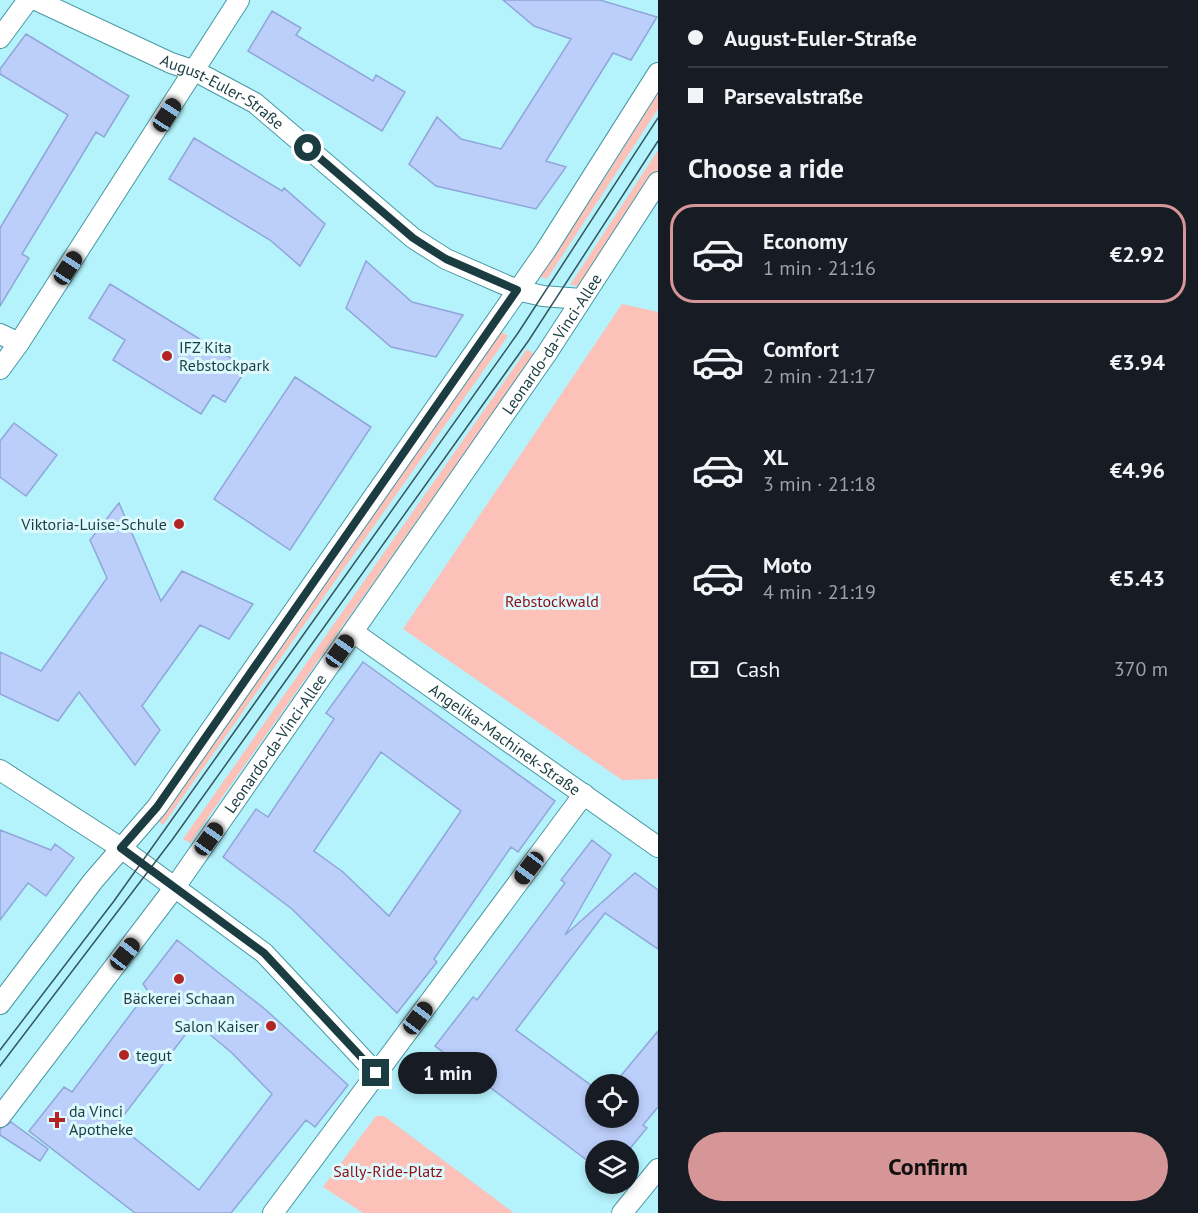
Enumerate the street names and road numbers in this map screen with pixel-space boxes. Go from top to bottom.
street label: August-Euler-Straße [157,50,288,133]
street label: Leonardo-da-Vinci-Allee [497,270,606,418]
street label: Leonardo-da-Vinci-Allee [220,670,330,817]
street label: Angelika-Machinek-Straße [425,679,585,799]

